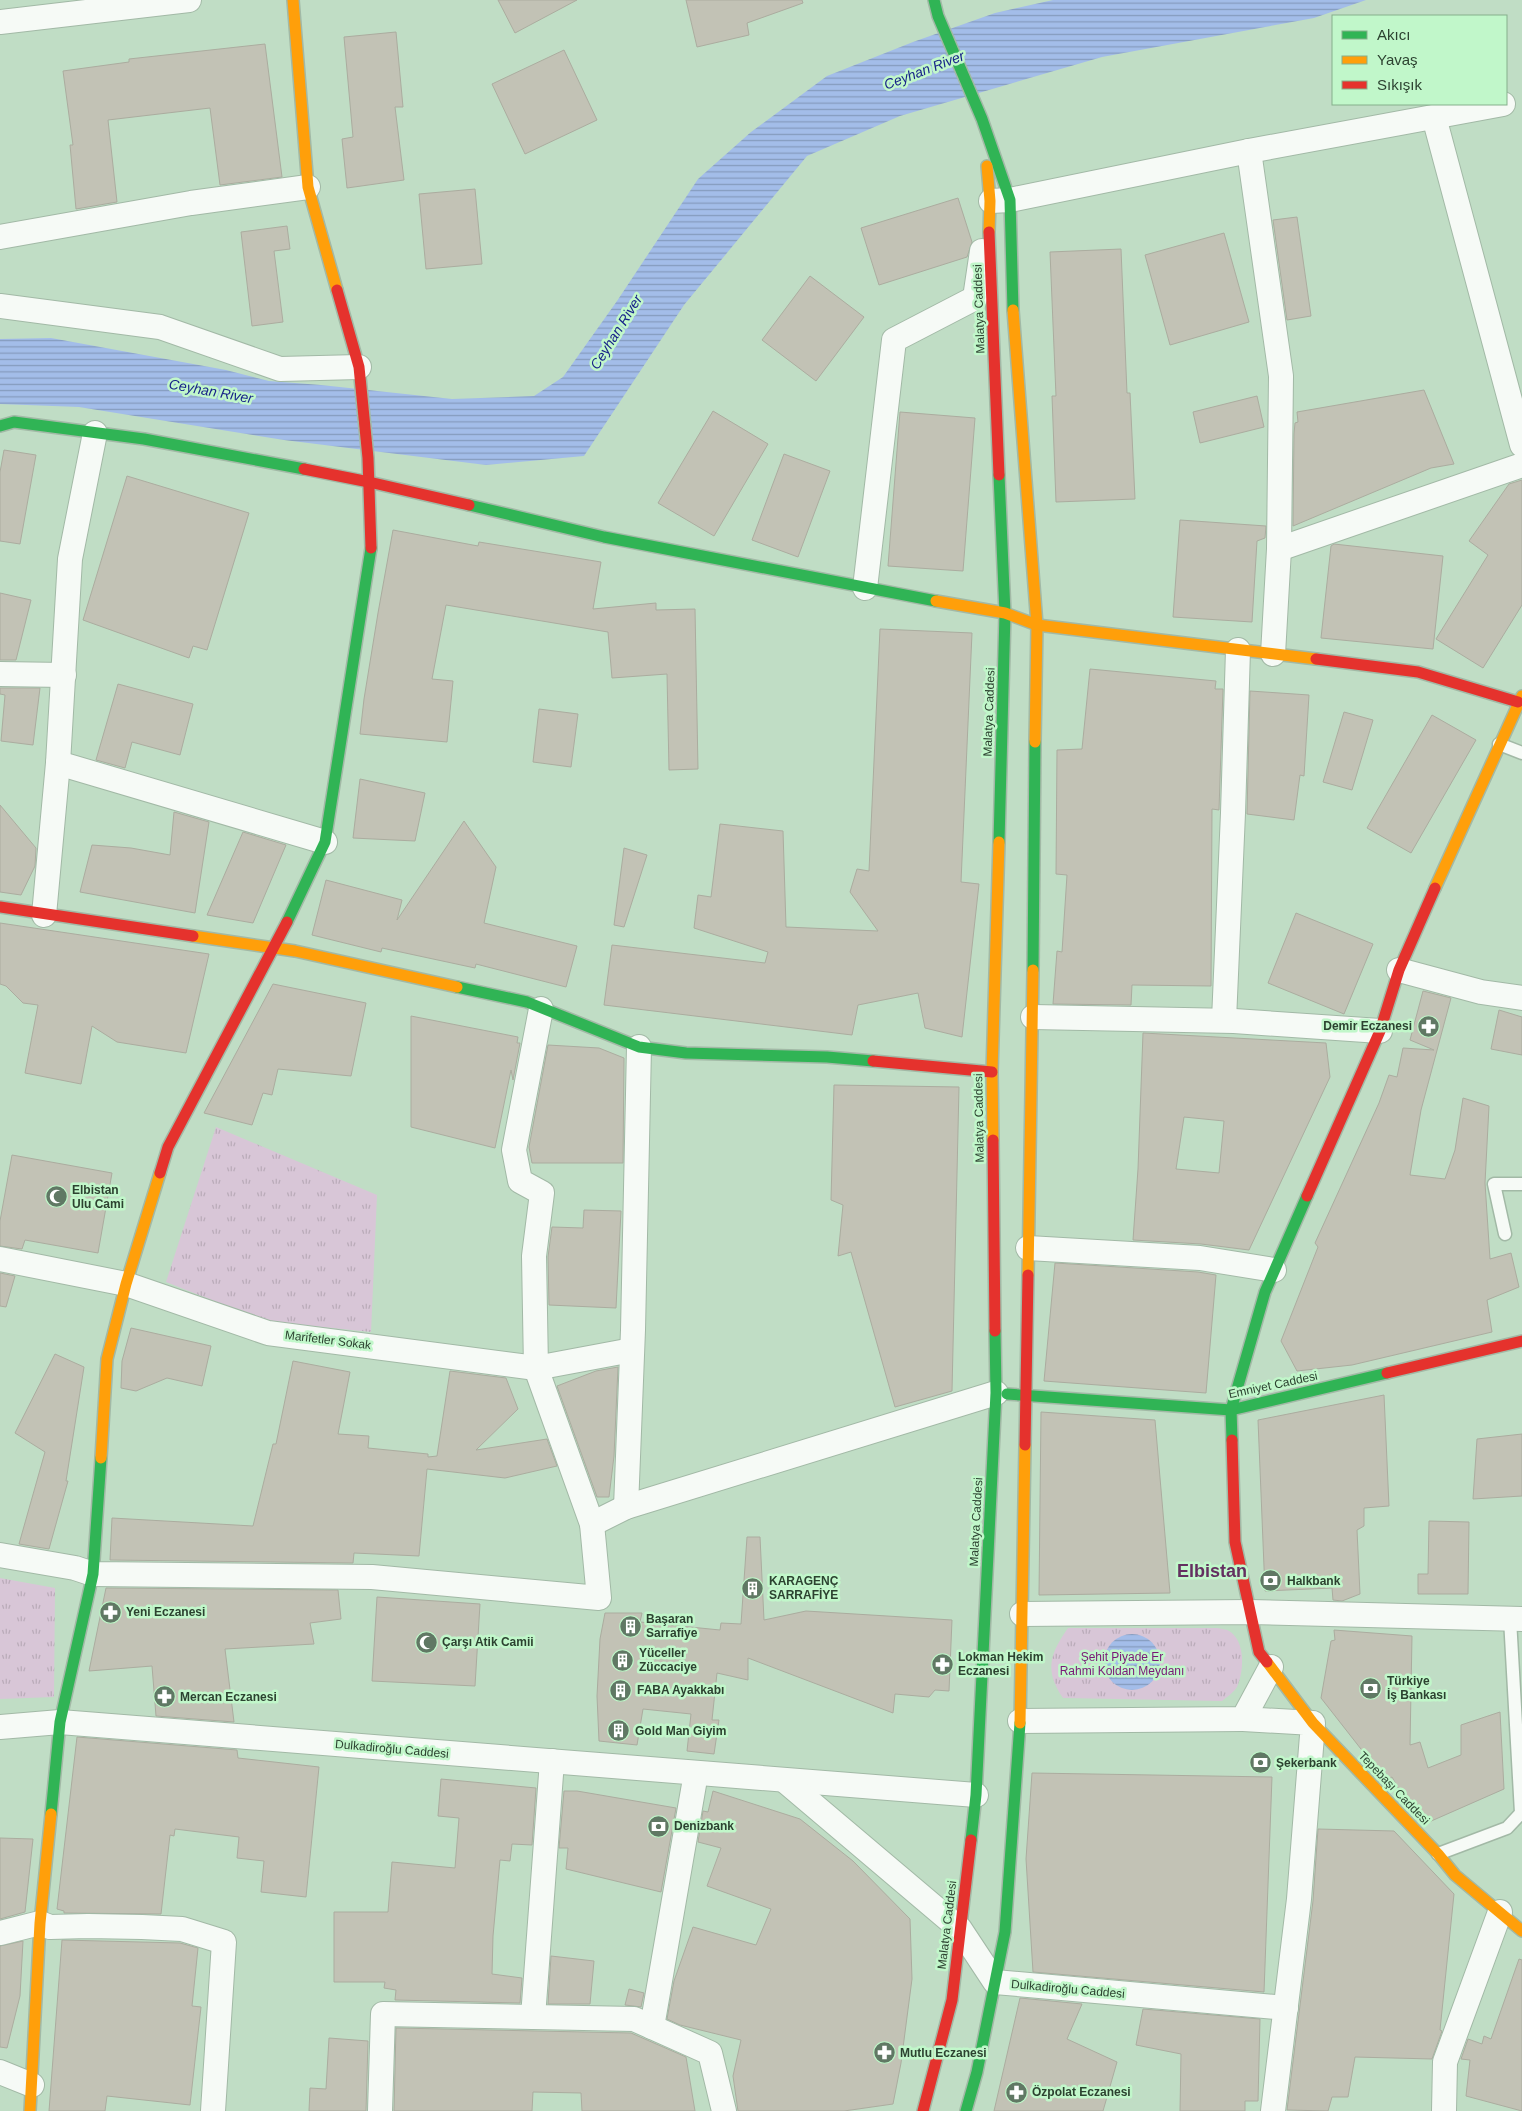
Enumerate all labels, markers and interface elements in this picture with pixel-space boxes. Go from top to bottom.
legend [1332,15,1507,105]
text: Akıcı [1377,26,1410,43]
water label: Ceyhan River [882,47,968,93]
text: Yavaş [1377,51,1418,68]
text: Sıkışık [1377,76,1423,93]
street label: Malatya Caddesi [970,264,988,354]
water label: Ceyhan River [587,291,646,372]
water label: Ceyhan River [168,376,255,406]
street label: Malatya Caddesi [980,667,998,757]
pharmacy icon: Demir Eczanesi [1416,1014,1440,1038]
place label: Demir Eczanesi [1323,1019,1412,1033]
street label: Malatya Caddesi [971,1073,987,1163]
place label: Elbistan Ulu Cami [72,1183,124,1211]
mosque icon: Elbistan Ulu Cami [44,1185,68,1209]
street label: Marifetler Sokak [284,1328,373,1352]
street label: Emniyet Caddesi [1227,1369,1319,1401]
street label: Malatya Caddesi [967,1477,985,1567]
district label: Elbistan [1177,1561,1247,1581]
bank icon: Halkbank [1259,1569,1283,1593]
place label: KARAGENÇ SARRAFİYE [769,1574,839,1602]
place label: Halkbank [1287,1574,1341,1588]
building icon: KARAGENÇ SARRAFİYE [741,1576,765,1600]
pharmacy icon: Yeni Eczanesi [98,1600,122,1624]
place label: Yeni Eczanesi [126,1605,205,1619]
place label: Başaran Sarrafiye [646,1612,698,1640]
building icon: Başaran Sarrafiye [618,1614,642,1638]
mosque icon: Çarşı Atik Camii [414,1630,438,1654]
place label: Çarşı Atik Camii [442,1635,534,1649]
place label: Yüceller Züccaciye [639,1646,697,1674]
building icon: Yüceller Züccaciye [611,1648,635,1672]
place label: Lokman Hekim Eczanesi [958,1650,1043,1678]
park label: Şehit Piyade Er Rahmi Koldan Meydanı [1060,1650,1184,1678]
pharmacy icon: Lokman Hekim Eczanesi [930,1652,954,1676]
place label: Türkiye İş Bankası [1387,1674,1446,1702]
bank icon: Türkiye İş Bankası [1359,1676,1383,1700]
building icon: FABA Ayakkabı [609,1678,633,1702]
place label: FABA Ayakkabı [637,1683,724,1697]
pharmacy icon: Mercan Eczanesi [152,1685,176,1709]
place label: Mercan Eczanesi [180,1690,277,1704]
building icon: Gold Man Giyim [607,1719,631,1743]
place label: Gold Man Giyim [635,1724,726,1738]
street label: Dulkadiroğlu Caddesi [335,1737,449,1761]
street label: Tepebaşı Caddesi [1356,1749,1432,1827]
bank icon: Şekerbank [1248,1751,1272,1775]
place label: Şekerbank [1276,1756,1337,1770]
bank icon: Denizbank [646,1814,670,1838]
place label: Denizbank [674,1819,734,1833]
street label: Malatya Caddesi [935,1880,959,1970]
street label: Dulkadiroğlu Caddesi [1011,1977,1125,2001]
pharmacy icon: Mutlu Eczanesi [872,2041,896,2065]
place label: Mutlu Eczanesi [900,2046,987,2060]
pharmacy icon: Özpolat Eczanesi [1004,2080,1028,2104]
place label: Özpolat Eczanesi [1032,2084,1131,2099]

